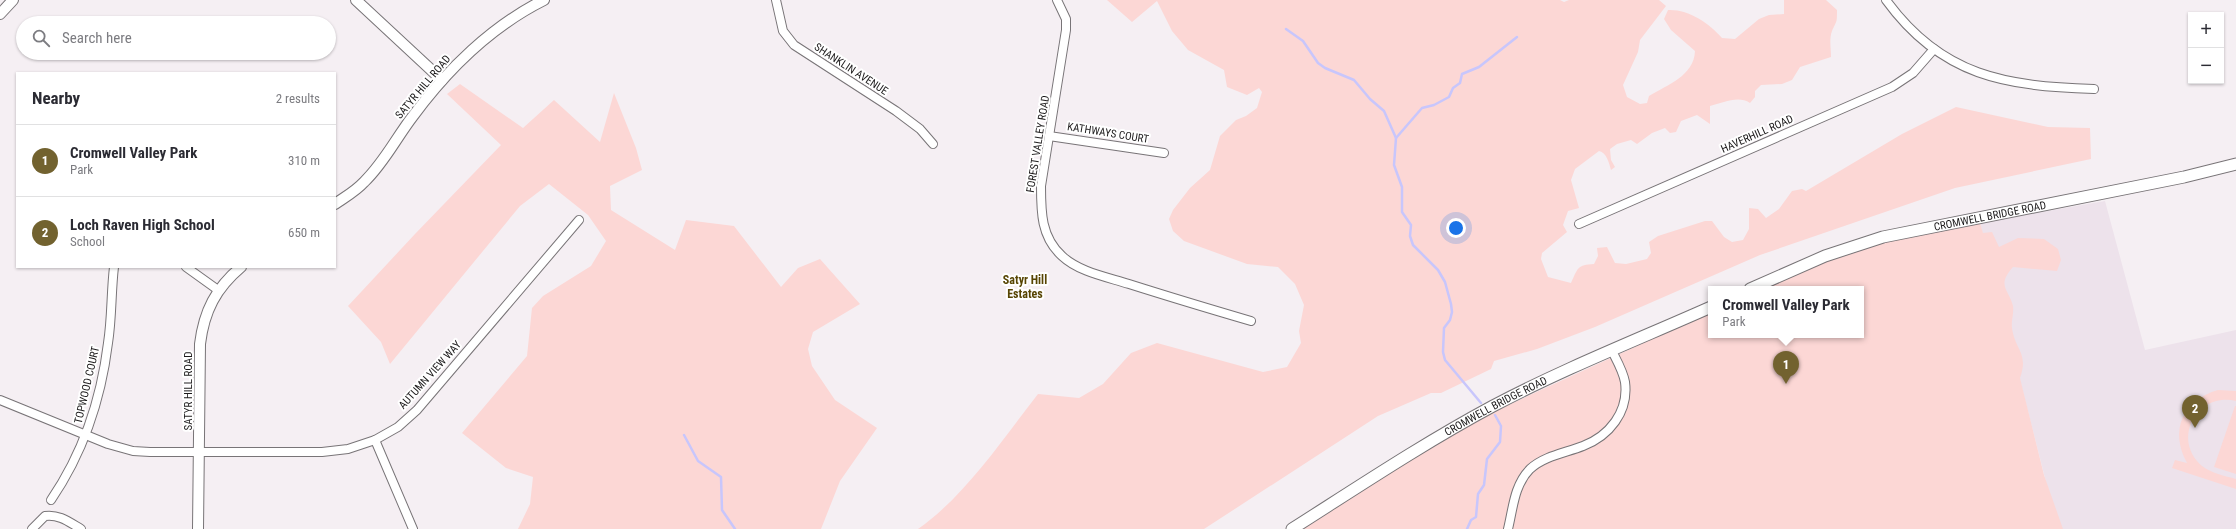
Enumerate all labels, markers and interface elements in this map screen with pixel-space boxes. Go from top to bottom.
map controls [2188,12,2224,84]
button: + [2188,12,2224,48]
search box [16,16,336,60]
icon: search [30,27,52,49]
text: Search here [62,29,132,47]
street label: SHANKLIN AVENUE [812,40,891,98]
button: − [2188,48,2224,84]
street label: SATYR HILL ROAD [393,53,453,121]
text: Nearby [32,88,80,108]
text: 2 results [276,91,320,106]
street label: FOREST VALLEY ROAD [1024,94,1052,194]
street label: HAVERHILL ROAD [1719,112,1795,156]
street label: KATHWAYS COURT [1066,120,1150,146]
text: Cromwell Valley Park [70,144,197,162]
text: 1 [42,153,48,168]
text: 310 m [288,153,320,168]
text: Park [70,162,93,177]
street label: CROMWELL BRIDGE ROAD [1933,198,2047,233]
text: Loch Raven High School [70,216,215,234]
your location [1446,218,1466,238]
text: 2 [42,225,48,240]
text: 650 m [288,225,320,240]
text: School [70,234,105,249]
district label: Satyr Hill Estates [1003,273,1047,301]
popup [1708,286,1864,338]
text: Cromwell Valley Park [1722,296,1850,314]
text: Park [1722,314,1746,329]
street label: AUTUMN VIEW WAY [396,338,464,412]
street label: TOPWOOD COURT [72,345,102,425]
pin: 1 [1773,351,1799,384]
street label: SATYR HILL ROAD [182,352,195,430]
street label: CROMWELL BRIDGE ROAD [1442,374,1549,438]
pin: 2 [2182,395,2208,428]

